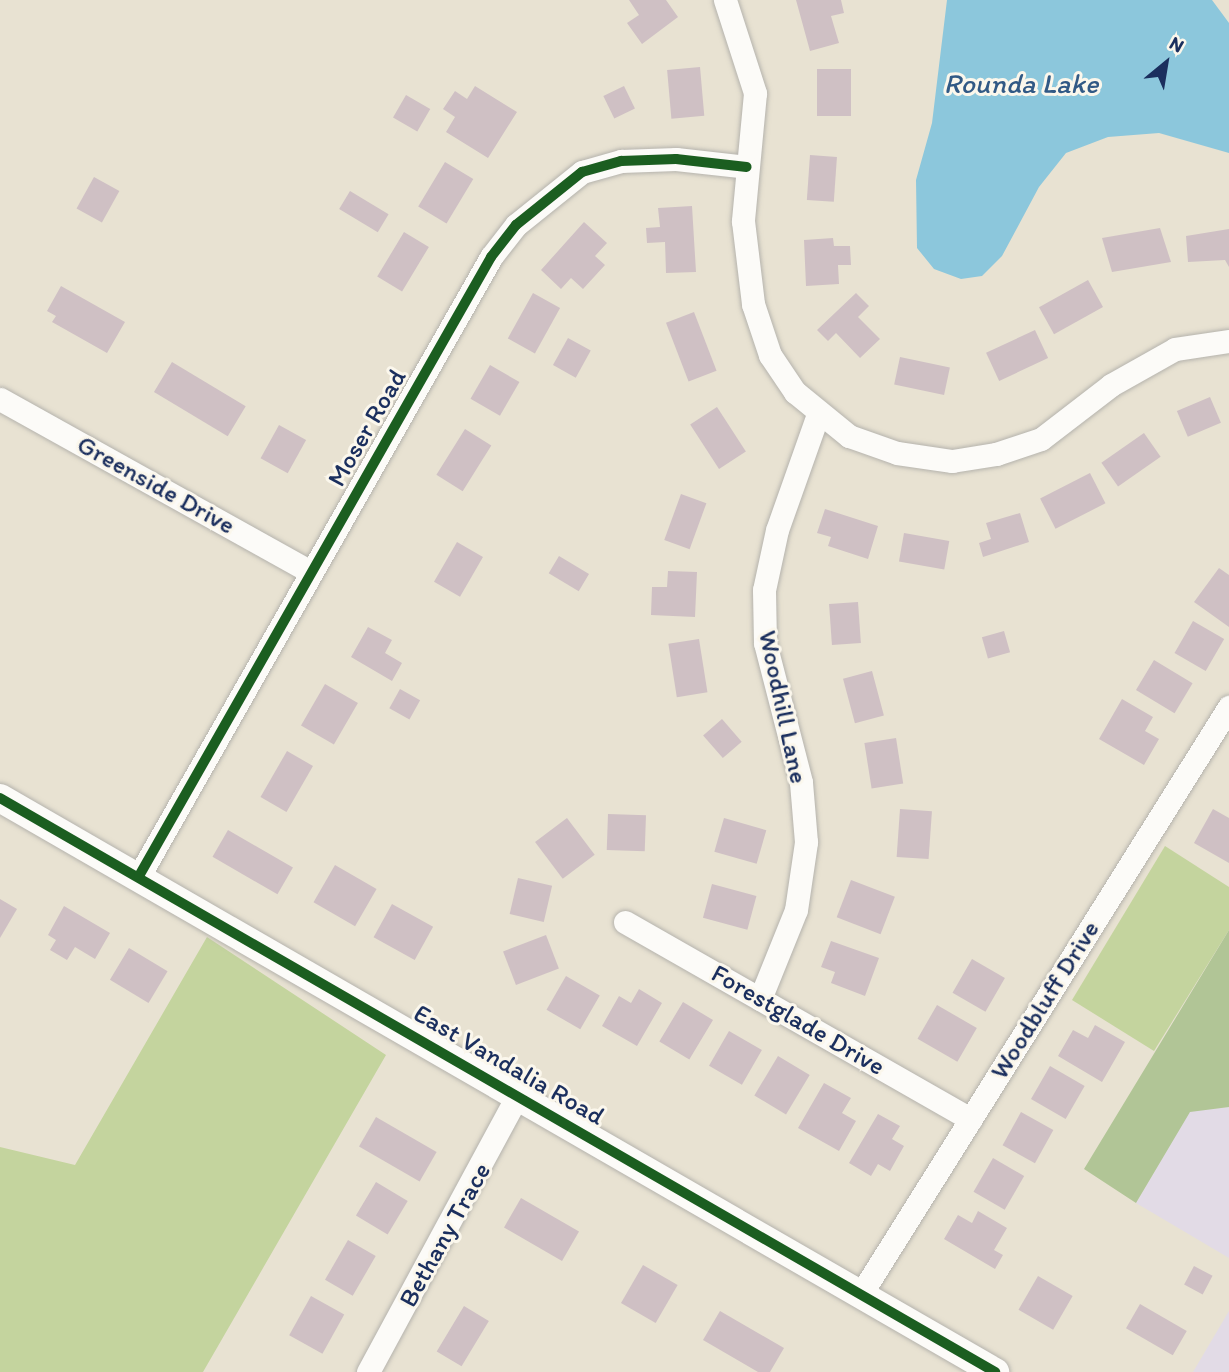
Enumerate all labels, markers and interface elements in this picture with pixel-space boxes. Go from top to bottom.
north arrow [1131,28,1201,98]
text: N [1165,31,1188,58]
water label: Rounda Lake [944,66,1098,100]
street label: Moser Road [321,364,413,492]
street label: Greenside Drive [71,429,241,541]
street label: Woodhill Lane [751,627,815,787]
street label: Woodbluff Drive [984,915,1106,1085]
street label: Forestglade Drive [706,958,890,1082]
street label: East Vandalia Road [409,998,609,1132]
street label: Bethany Trace [393,1158,497,1312]

